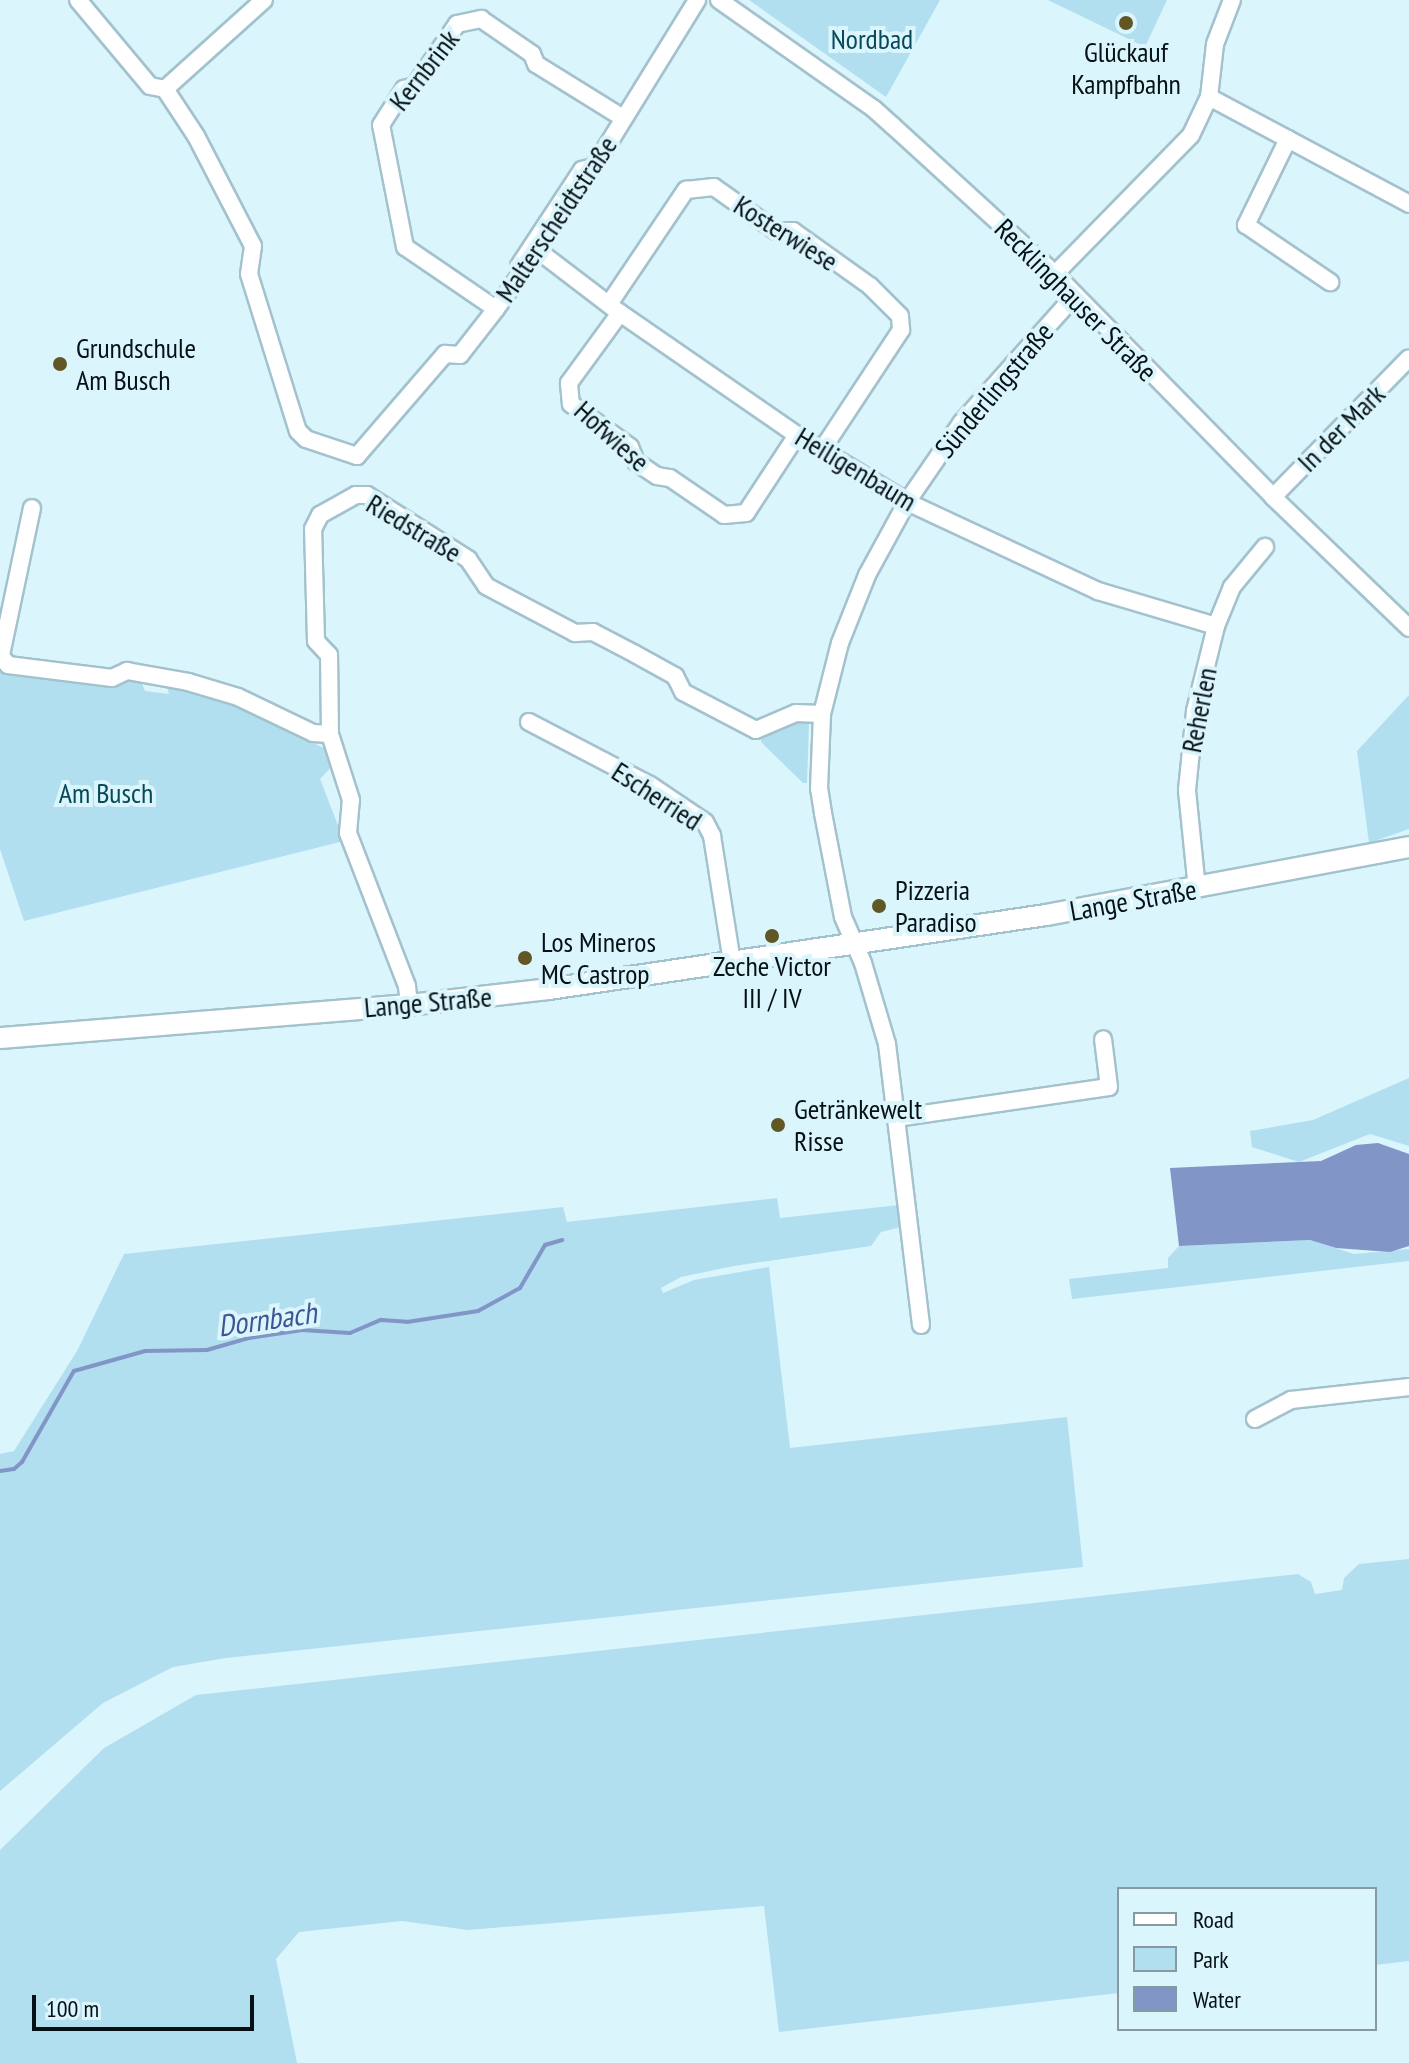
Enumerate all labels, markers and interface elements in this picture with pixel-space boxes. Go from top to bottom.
marker: Glückauf Kampfbahn [1117,14,1135,32]
park label: Nordbad [831,22,913,56]
street label: Kernbrink [382,23,466,117]
place label: Glückauf Kampfbahn [1071,35,1181,101]
street label: Malterscheidtstraße [488,130,624,308]
street label: Kosterwiese [728,188,844,278]
street label: Recklinghauser Straße [988,212,1164,388]
street label: Sünderlingstraße [928,316,1060,464]
place label: Grundschule Am Busch [76,331,196,397]
marker: Grundschule Am Busch [51,355,69,373]
street label: In der Mark [1290,377,1392,479]
street label: Hofwiese [568,394,656,478]
street label: Heiligenbaum [790,420,922,518]
street label: Riedstraße [361,487,467,569]
street label: Reherlen [1174,665,1224,755]
street label: Escherried [606,755,708,837]
park label: Am Busch [59,776,153,810]
street label: Lange Straße [1067,872,1199,928]
place label: Pizzeria Paradiso [895,873,977,939]
marker: Pizzeria Paradiso [870,897,888,915]
place label: Los Mineros MC Castrop [541,925,656,991]
marker: Zeche Victor III / IV [763,927,781,945]
marker: Los Mineros MC Castrop [516,949,534,967]
place label: Zeche Victor III / IV [713,949,831,1015]
street label: Lange Straße [363,980,493,1024]
place label: Getränkewelt Risse [794,1092,922,1158]
marker: Getränkewelt Risse [769,1116,787,1134]
water label: Dornbach [215,1294,319,1344]
legend [1117,1887,1377,2031]
text: Road [1193,1904,1234,1935]
text: Park [1193,1944,1229,1975]
scale bar [36,1979,258,2029]
text: Water [1193,1984,1241,2015]
text: 100 m [46,1993,99,2024]

